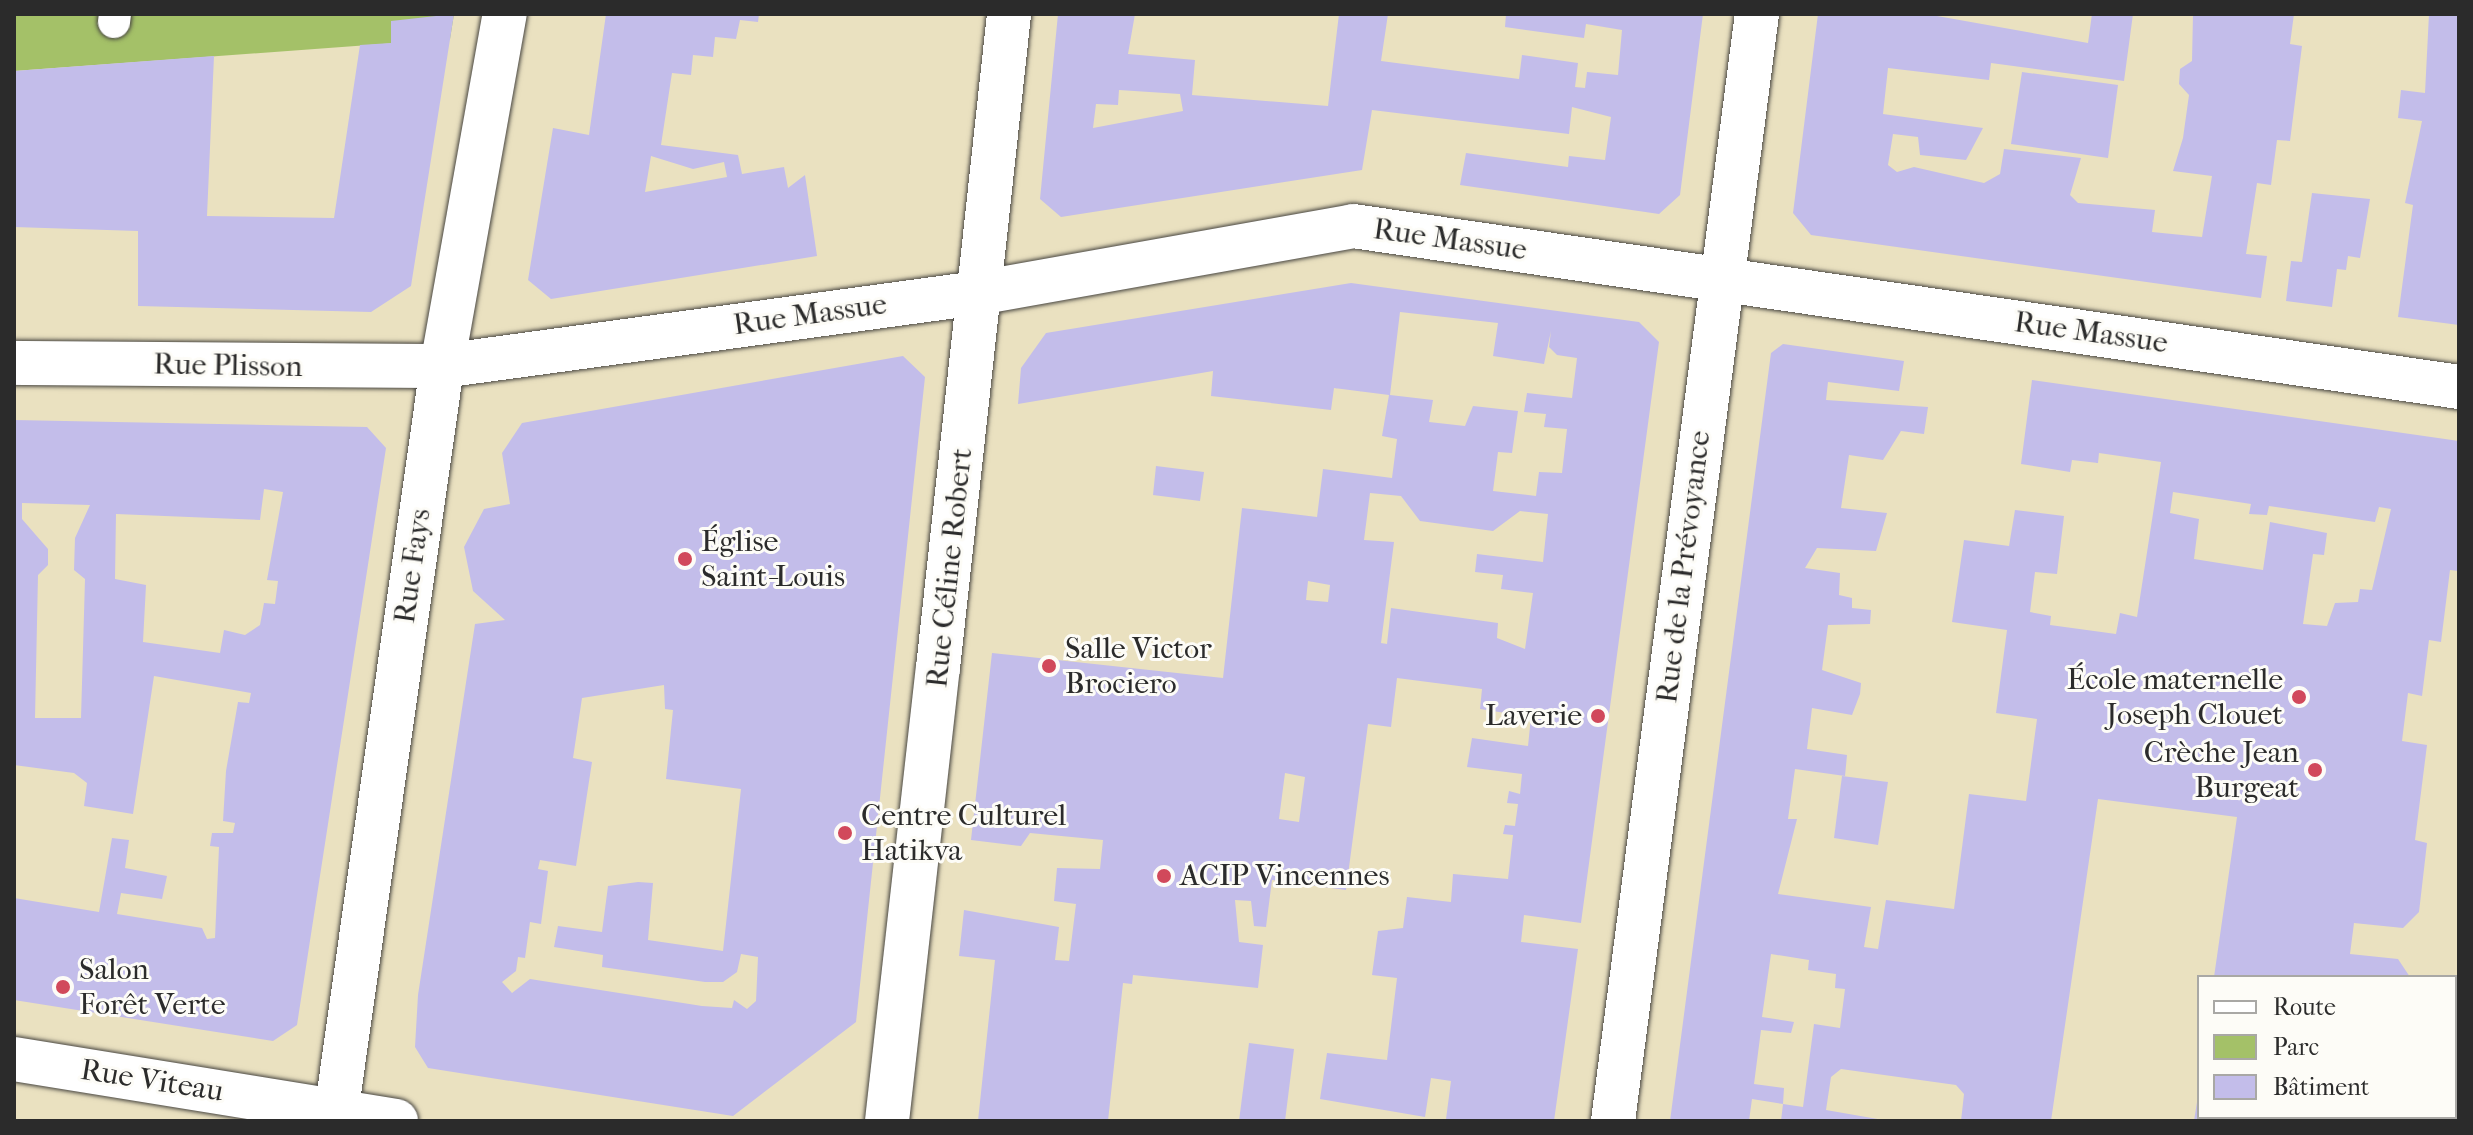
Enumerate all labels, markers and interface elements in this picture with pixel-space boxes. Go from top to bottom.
street label: Rue Massue [1371,211,1529,269]
street label: Rue Massue [731,286,889,344]
street label: Rue Massue [2012,304,2170,362]
street label: Rue Plisson [153,347,303,385]
street label: Rue de la Prévoyance [1649,429,1719,705]
street label: Rue Céline Robert [920,446,980,690]
street label: Rue Fays [387,506,439,626]
place label: Église Saint-Louis [701,524,845,594]
marker: Église Saint-Louis [676,550,694,568]
place label: Salle Victor Brociero [1065,631,1212,702]
marker: Salle Victor Brociero [1040,657,1058,675]
place label: École maternelle Joseph Clouet [2067,662,2283,732]
marker: École maternelle Joseph Clouet [2290,688,2308,706]
place label: Laverie [1485,698,1582,734]
marker: Laverie [1589,707,1607,725]
place label: Crèche Jean Burgeat [2144,735,2299,806]
marker: Crèche Jean Burgeat [2306,761,2324,779]
place label: Centre Culturel Hatikva [861,798,1066,868]
marker: Centre Culturel Hatikva [836,824,854,842]
place label: ACIP Vincennes [1180,858,1389,894]
marker: ACIP Vincennes [1155,867,1173,885]
place label: Salon Forêt Verte [79,952,226,1022]
legend [2197,975,2457,1119]
marker: Salon Forêt Verte [54,978,72,996]
text: Route [2273,993,2336,1021]
text: Parc [2273,1033,2319,1061]
street label: Rue Viteau [78,1052,226,1110]
text: Bâtiment [2273,1073,2369,1101]

